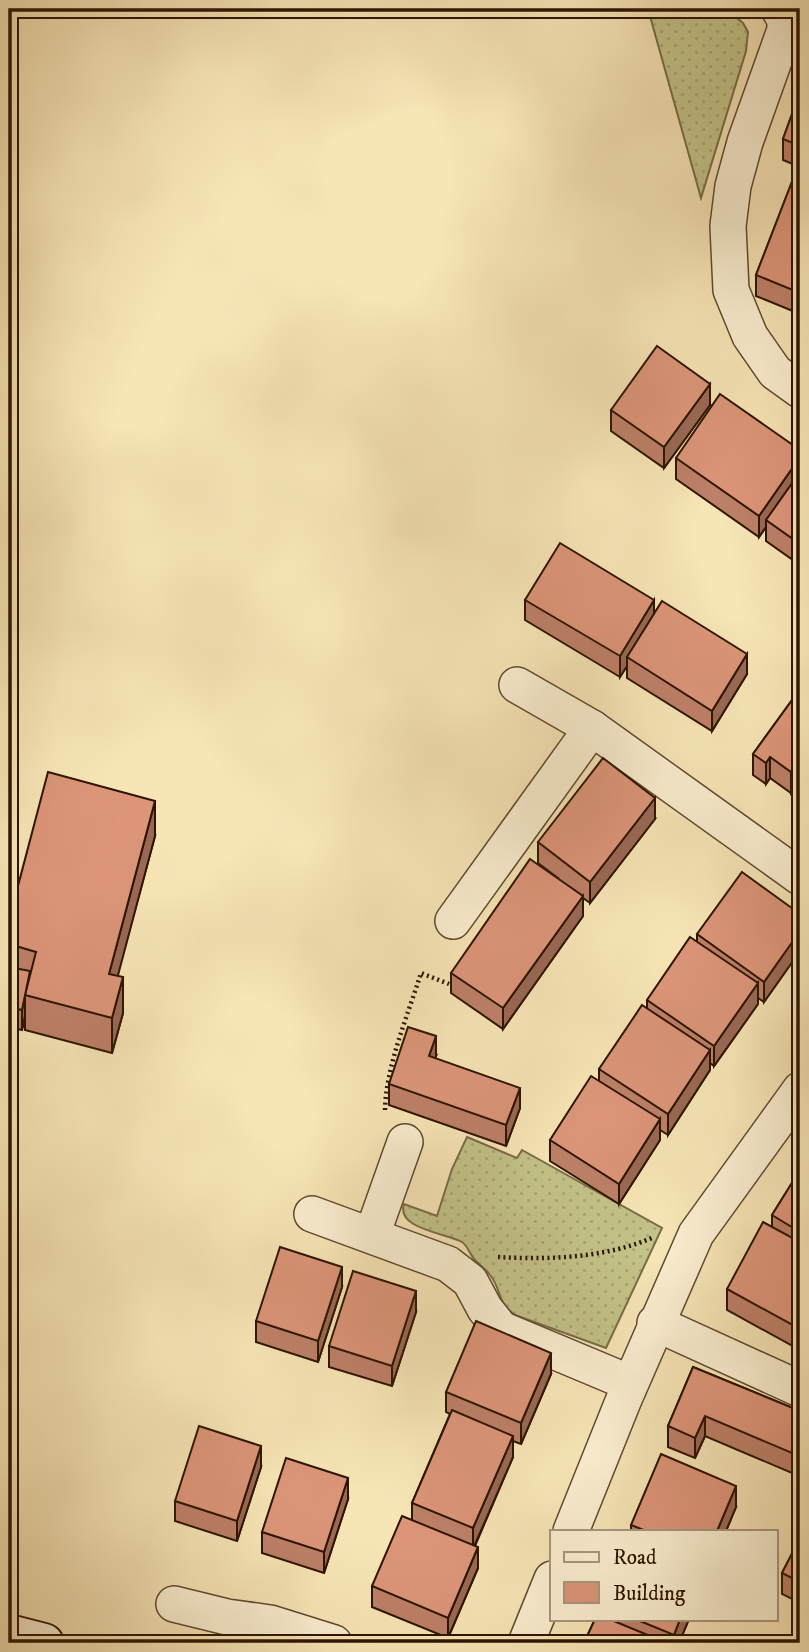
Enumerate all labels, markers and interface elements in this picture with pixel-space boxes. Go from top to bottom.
legend [550,1530,778,1620]
text: Road [613,1545,657,1571]
text: Building [613,1581,686,1607]

